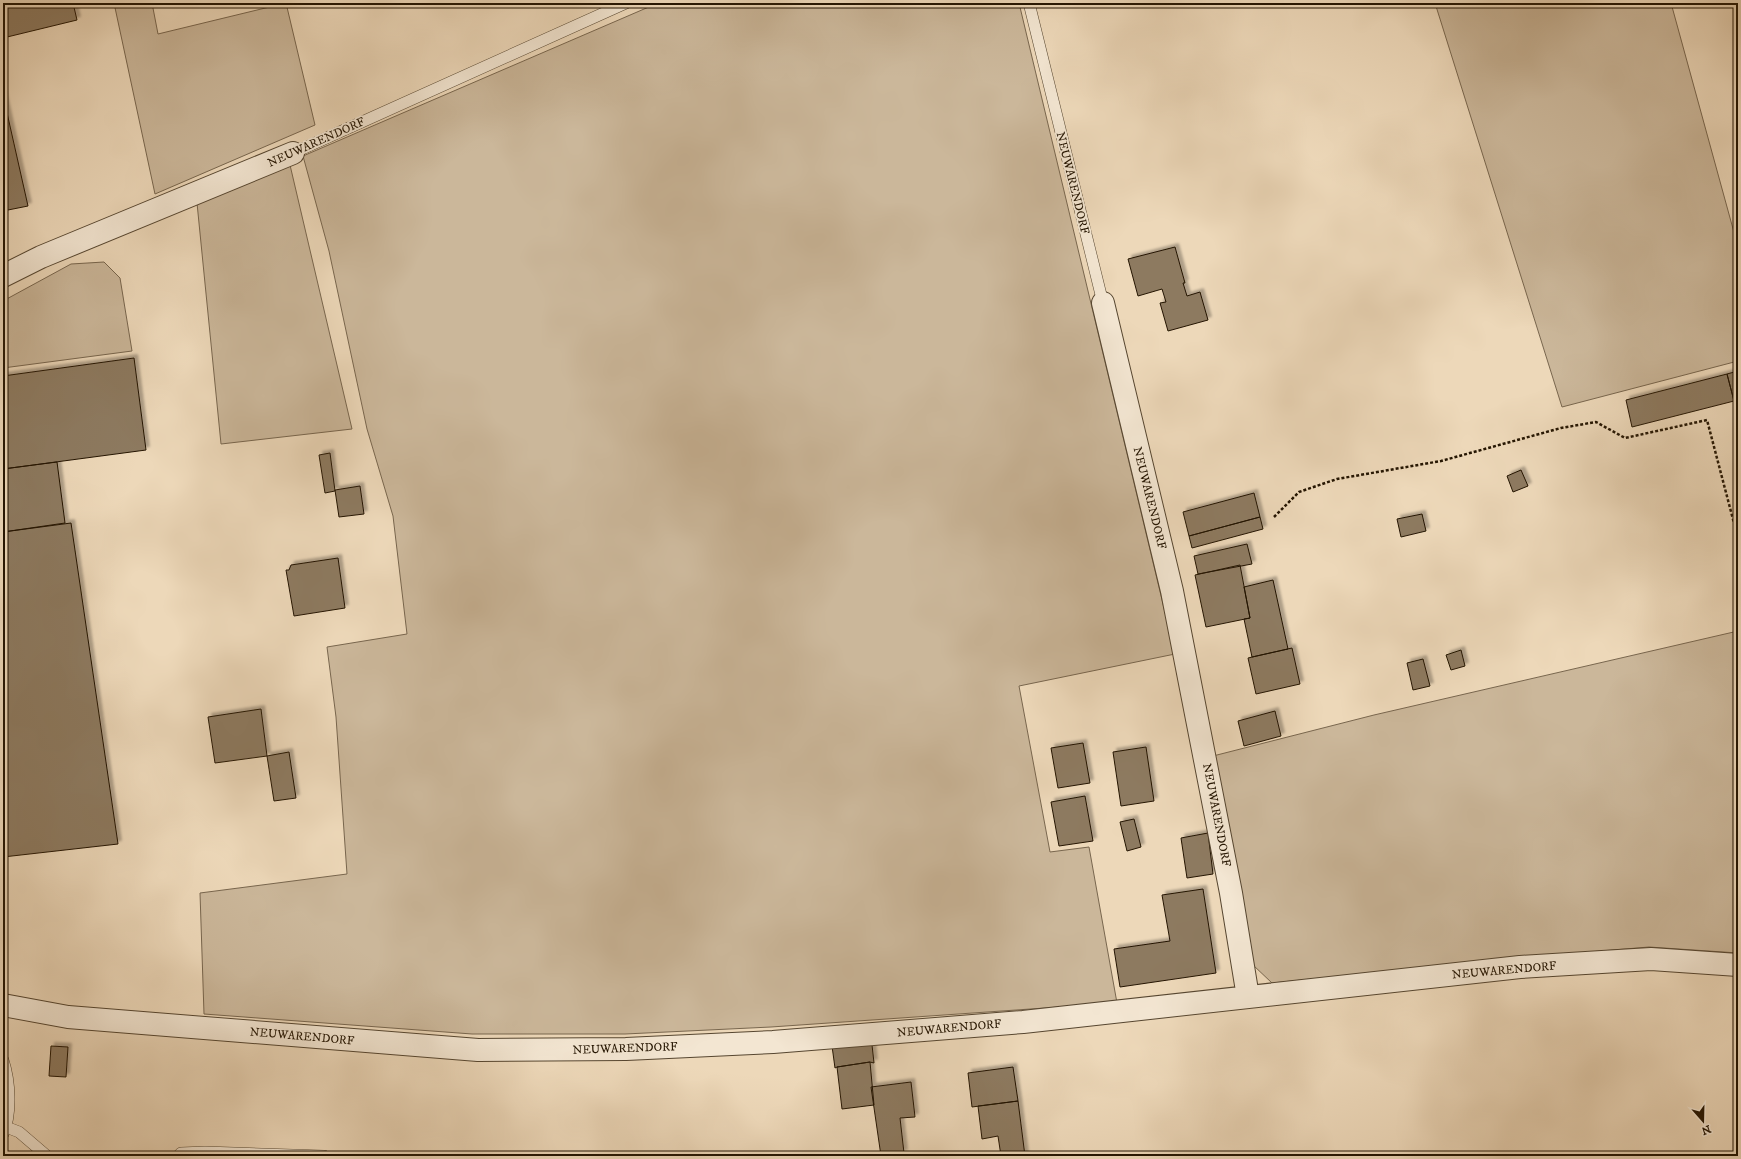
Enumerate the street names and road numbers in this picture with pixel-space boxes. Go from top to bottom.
street label: NEUWARENDORF [265,114,368,171]
street label: NEUWARENDORF [1053,130,1093,236]
street label: NEUWARENDORF [1130,445,1170,551]
street label: NEUWARENDORF [1199,762,1234,869]
street label: NEUWARENDORF [1451,958,1558,983]
street label: NEUWARENDORF [896,1016,1003,1041]
street label: NEUWARENDORF [249,1024,355,1049]
street label: NEUWARENDORF [572,1039,678,1058]

